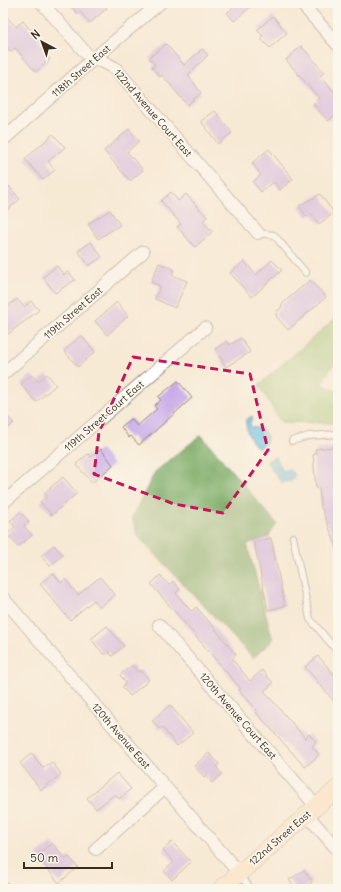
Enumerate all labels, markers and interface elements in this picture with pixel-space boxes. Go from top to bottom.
north arrow [22,22,62,62]
text: N [28,27,43,42]
street label: 118th Street East [49,42,114,100]
street label: 122nd Avenue Court East [111,66,195,160]
street label: 119th Street East [41,284,106,342]
street label: 119th Street Court East [61,377,147,454]
street label: 120th Avenue Court East [197,670,280,762]
street label: 120th Avenue East [89,700,153,772]
street label: 122nd Street East [247,807,314,868]
scale bar [24,844,112,870]
text: 50 m [30,850,59,865]

